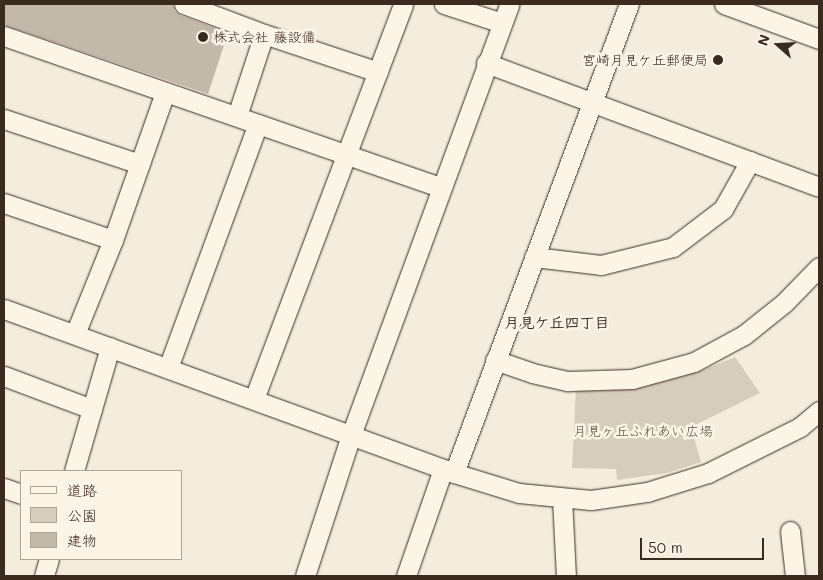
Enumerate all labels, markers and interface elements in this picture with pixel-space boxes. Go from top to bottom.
north arrow [753,20,803,70]
place label: 株式会社 藤設備 [213,29,315,45]
marker: 株式会社 藤設備 [197,31,209,43]
text: N [753,32,774,48]
place label: 宮崎月見ケ丘郵便局 [582,52,708,68]
marker: 宮崎月見ケ丘郵便局 [712,54,724,66]
district label: 月見ケ丘四丁目 [505,314,609,332]
park label: 月見ヶ丘ふれあい広場 [573,423,713,439]
legend [20,470,182,560]
text: 道路 [67,480,97,500]
text: 公園 [67,505,97,525]
scale bar [643,528,767,560]
text: 建物 [67,530,97,550]
text: 50 m [648,537,683,557]

